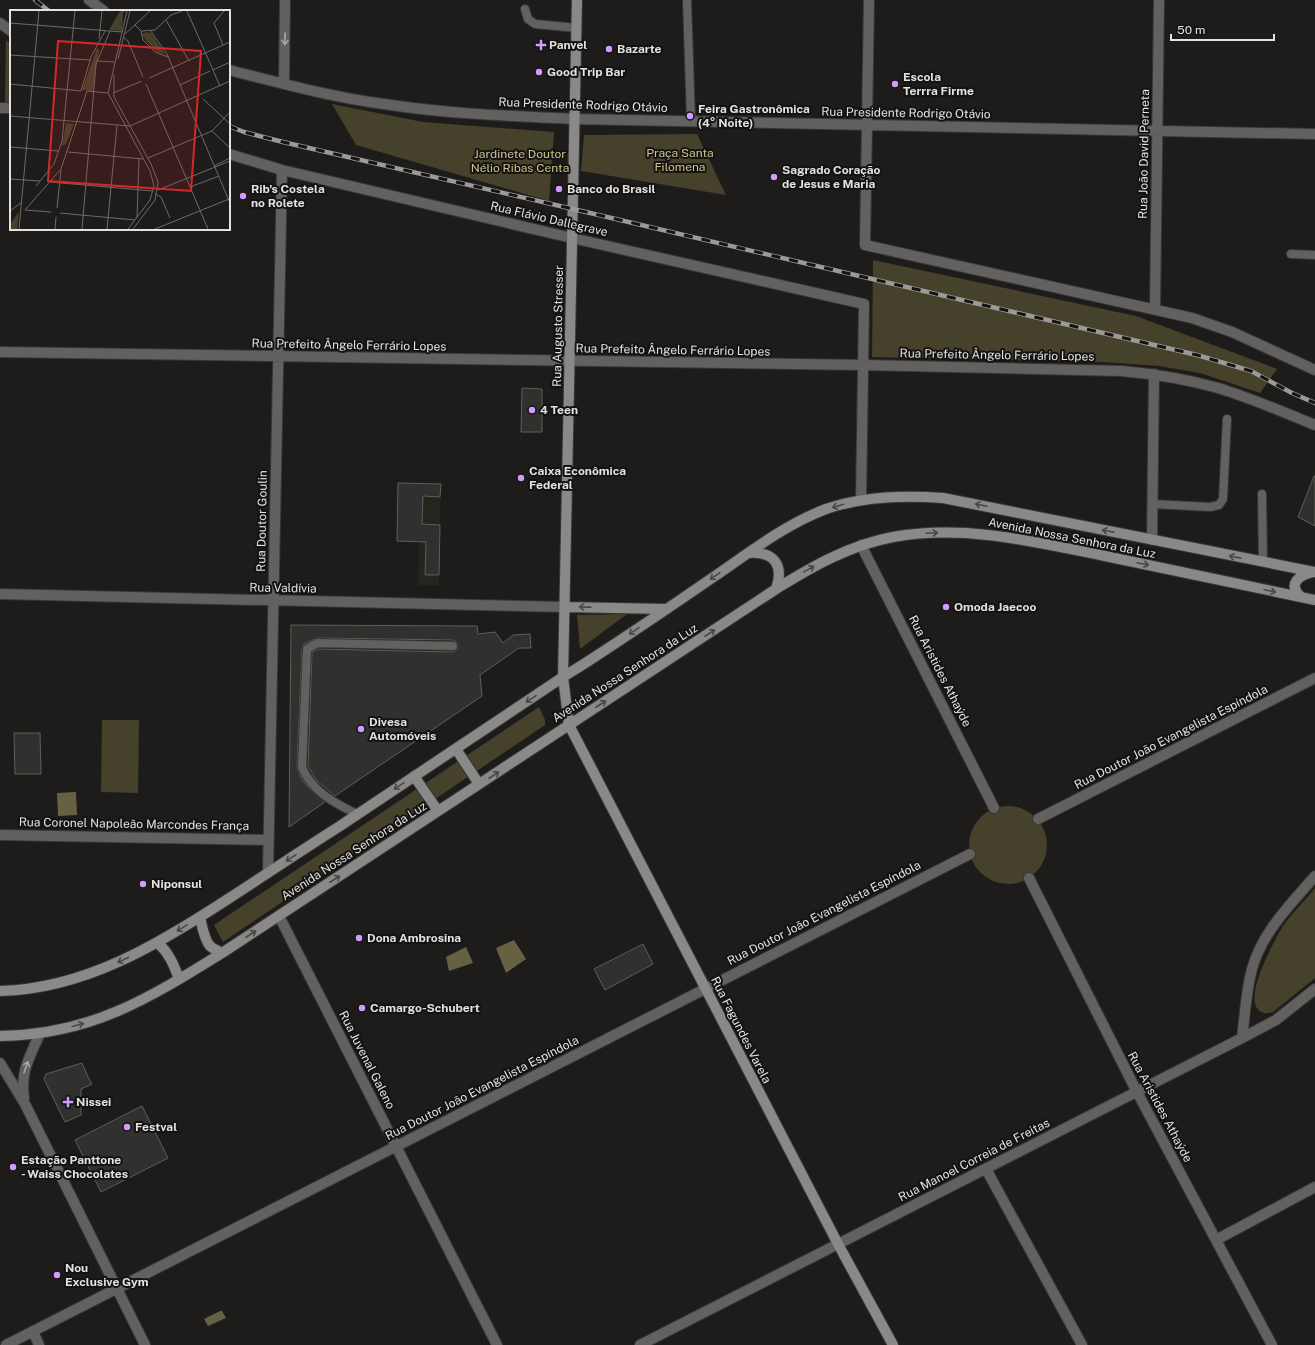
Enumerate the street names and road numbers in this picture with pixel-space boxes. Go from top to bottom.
street label: Rua João David Perneta [1136,89,1152,219]
street label: Rua Presidente Rodrigo Otávio [498,95,668,115]
street label: Rua Presidente Rodrigo Otávio [821,105,991,121]
street label: Rua Flávio Dallegrave [489,199,609,239]
street label: Rua Augusto Stresser [550,265,566,387]
street label: Rua Prefeito Ângelo Ferrário Lopes [252,336,446,354]
street label: Rua Prefeito Ângelo Ferrário Lopes [576,341,770,359]
street label: Rua Prefeito Ângelo Ferrário Lopes [900,346,1094,364]
street label: Rua Doutor Goulin [254,470,270,572]
street label: Avenida Nossa Senhora da Luz [987,515,1157,561]
street label: Rua Valdívia [249,580,317,596]
street label: Rua Aristides Athaýde [906,613,974,729]
street label: Avenida Nossa Senhora da Luz [550,621,700,725]
street label: Rua Doutor João Evangelista Espíndola [1072,682,1270,792]
street label: Avenida Nossa Senhora da Luz [279,799,429,903]
street label: Rua Coronel Napoleão Marcondes França [19,815,249,833]
street label: Rua Doutor João Evangelista Espíndola [725,858,923,968]
street label: Rua Fagundes Varela [708,974,774,1086]
street label: Rua Juvenal Galeno [336,1009,398,1112]
street label: Rua Doutor João Evangelista Espíndola [383,1033,581,1143]
street label: Rua Aristides Athaýde [1125,1049,1195,1165]
street label: Rua Manoel Correia de Freitas [896,1116,1052,1204]

